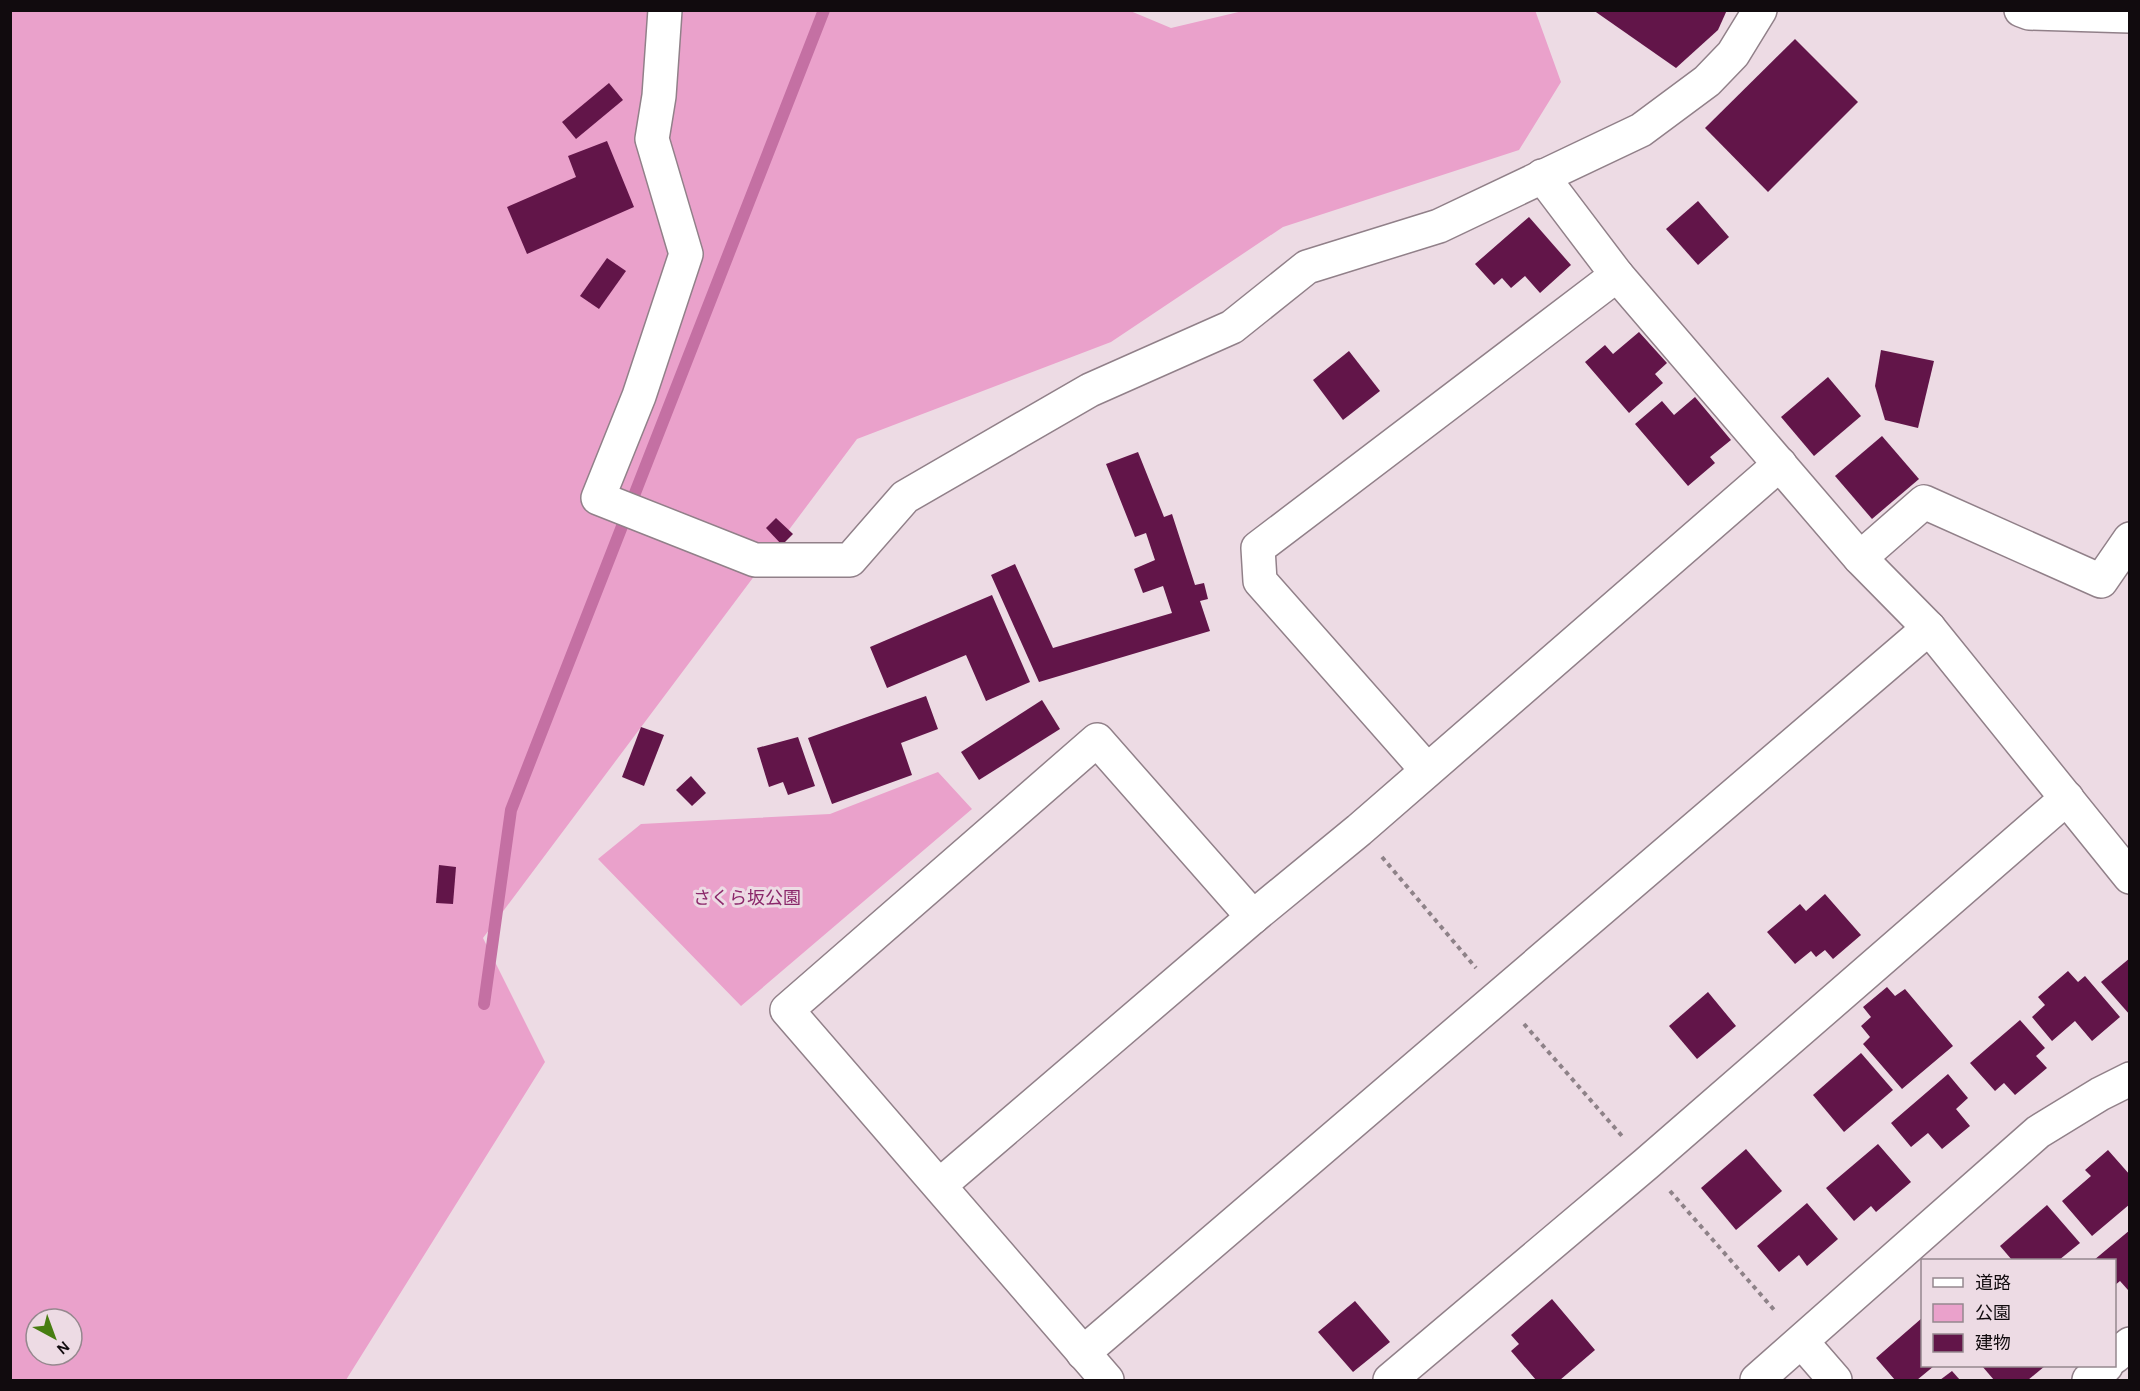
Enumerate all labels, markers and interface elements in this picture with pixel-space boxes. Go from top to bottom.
park label: さくら坂公園 [693,889,801,908]
legend [1921,1259,2116,1367]
text: 道路 [1975,1273,2011,1293]
text: 公園 [1975,1304,2011,1323]
north arrow [24,1307,84,1367]
text: 建物 [1975,1333,2011,1353]
text: N [54,1338,73,1357]

